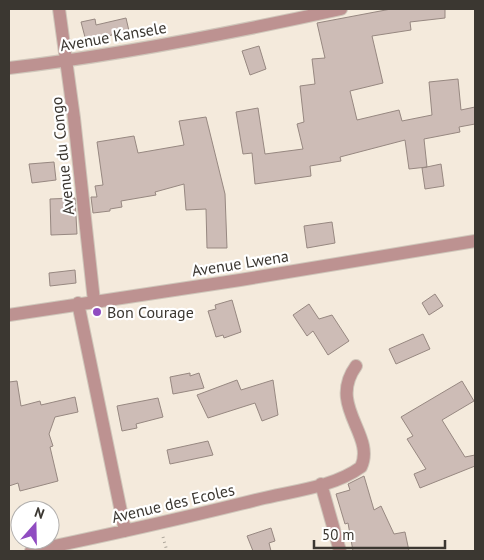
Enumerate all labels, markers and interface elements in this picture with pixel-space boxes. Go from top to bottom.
street label: Avenue Kansele [58,17,168,55]
street label: Avenue du Congo [46,96,78,216]
street label: Avenue Lwena [190,245,290,281]
place label: Bon Courage [107,302,194,322]
marker: Bon Courage [91,306,103,318]
street label: Avenue des Ecoles [110,479,237,527]
north arrow [10,500,60,550]
text: N [32,503,47,523]
scale bar [314,518,445,550]
text: 50 m [322,525,355,544]

